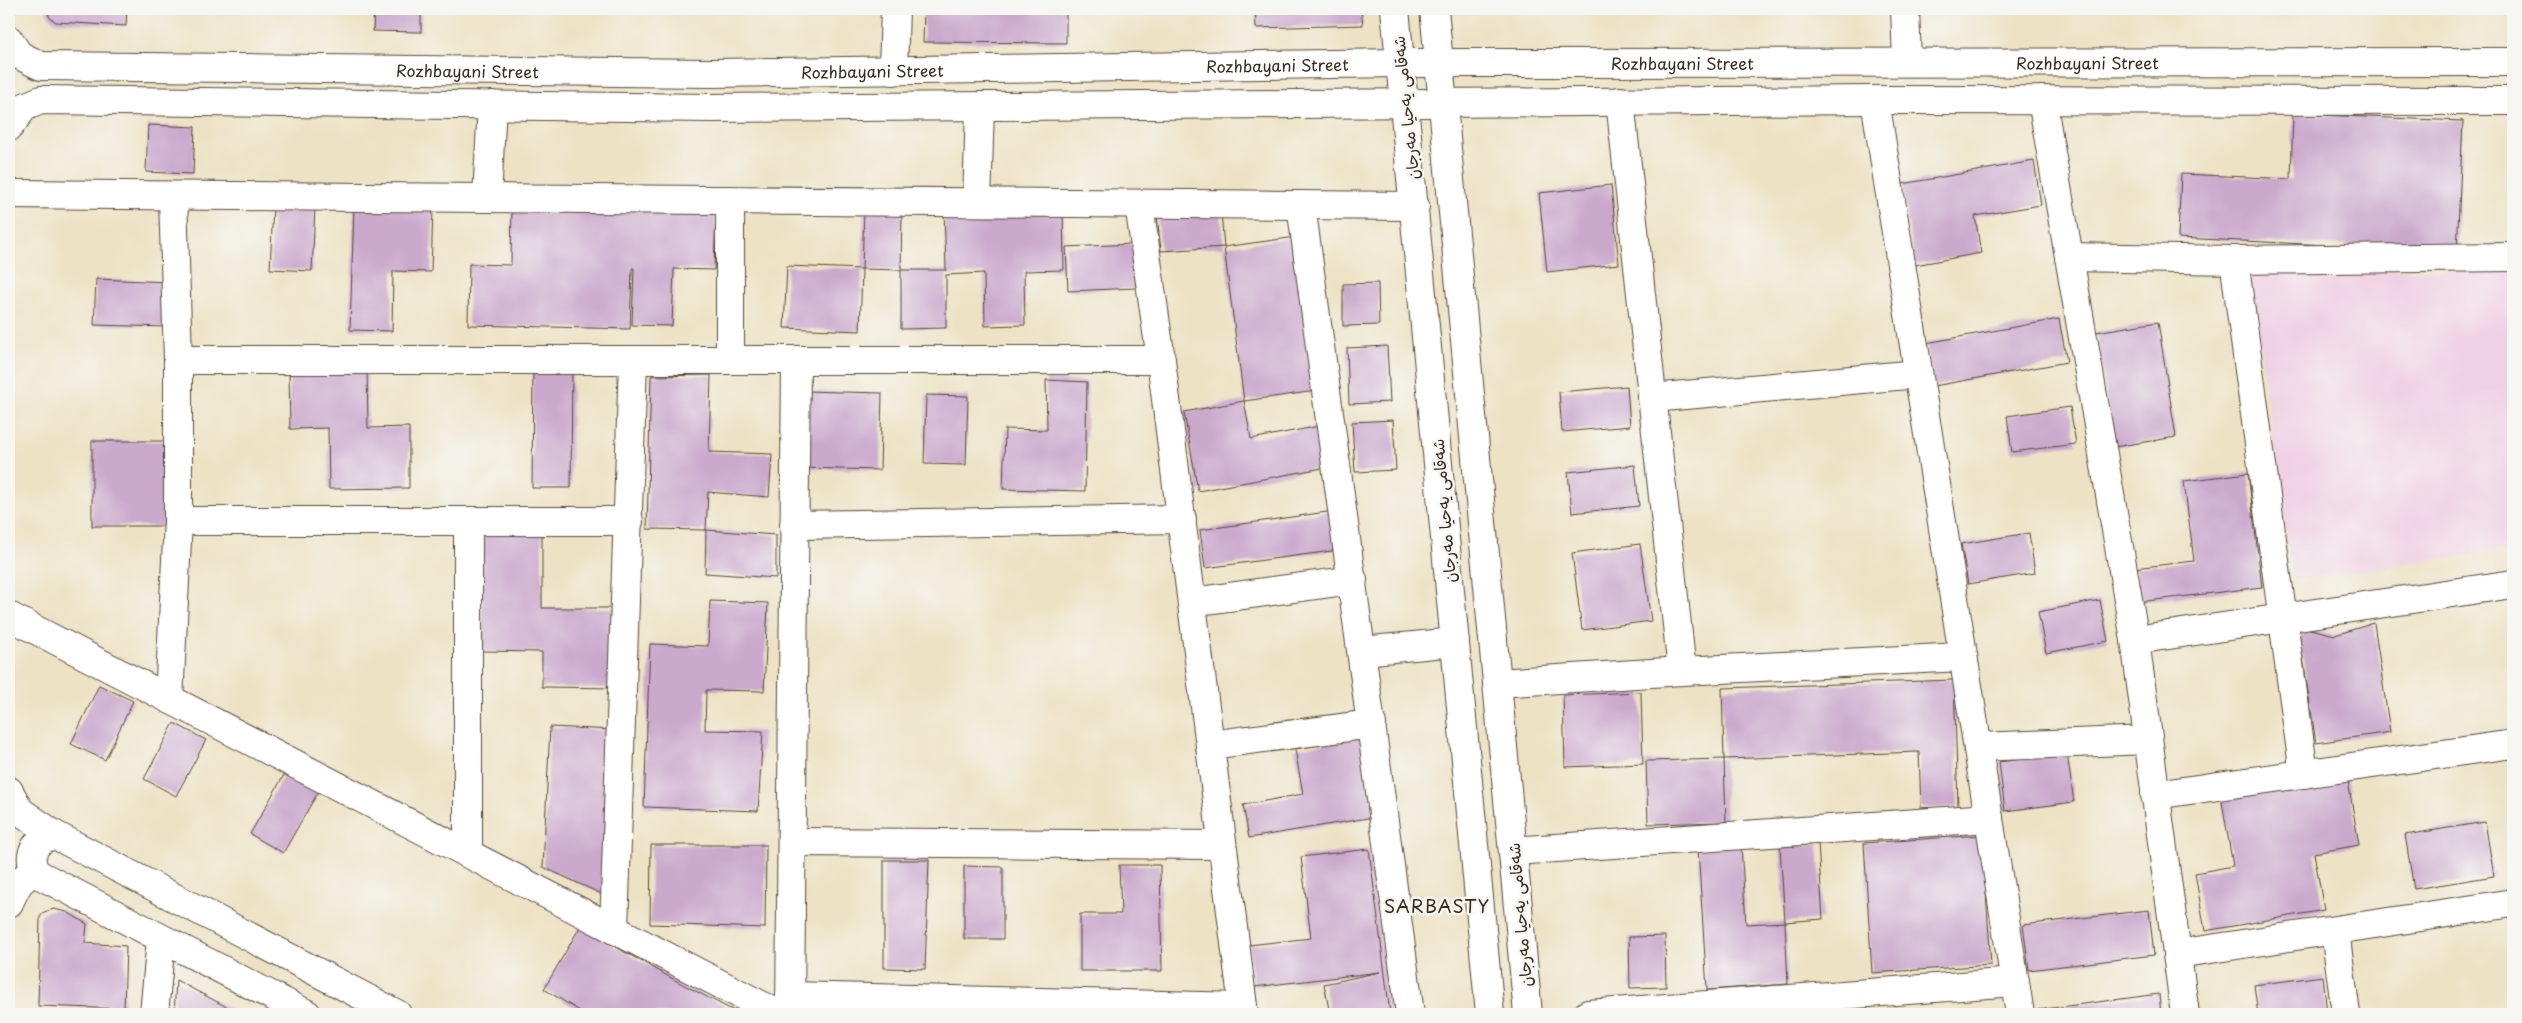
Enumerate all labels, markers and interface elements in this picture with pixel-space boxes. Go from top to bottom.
street label: شەقامی یەحیا مەرجان [1386,35,1424,181]
street label: Rozhbayani Street [2016,50,2159,74]
street label: Rozhbayani Street [1611,51,1754,75]
street label: Rozhbayani Street [1206,52,1349,78]
street label: Rozhbayani Street [396,58,539,83]
street label: Rozhbayani Street [801,58,944,84]
street label: شەقامی یەحیا مەرجان [1425,438,1461,584]
street label: شەقامی یەحیا مەرجان [1501,842,1537,988]
district label: SARBASTY [1384,892,1490,919]

